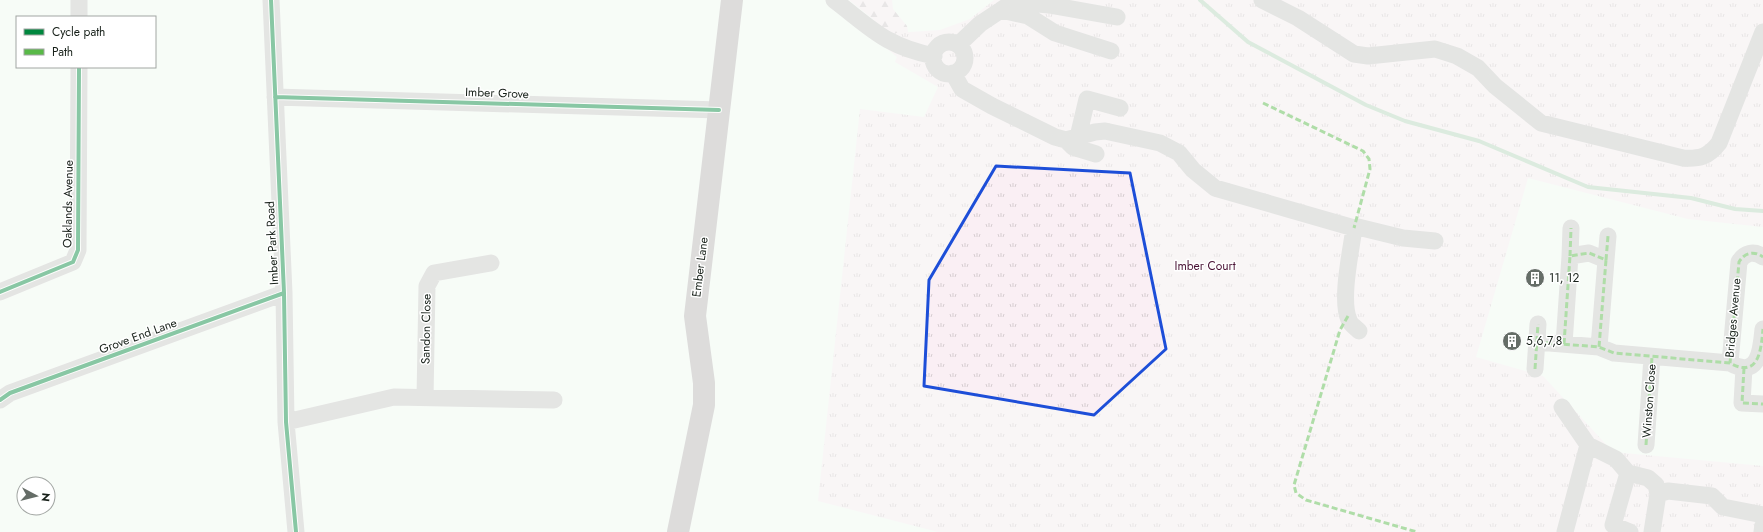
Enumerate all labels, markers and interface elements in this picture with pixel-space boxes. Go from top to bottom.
legend [16,16,156,68]
text: Cycle path [52,23,105,41]
text: Path [52,43,73,61]
street label: Imber Grove [465,83,529,103]
street label: Oaklands Avenue [58,160,78,248]
street label: Imber Park Road [261,201,283,285]
street label: Ember Lane [687,236,713,298]
park label: Imber Court [1174,257,1236,275]
building icon: 11, 12 [1524,267,1546,289]
place label: 11, 12 [1549,269,1579,287]
street label: Bridges Avenue [1721,278,1745,358]
street label: Sandon Close [416,294,436,364]
street label: Grove End Lane [97,314,179,358]
building icon: 5,6,7,8 [1501,330,1523,352]
place label: 5,6,7,8 [1526,332,1562,350]
street label: Winston Close [1637,363,1661,439]
north arrow [16,476,56,516]
text: N [37,492,54,503]

